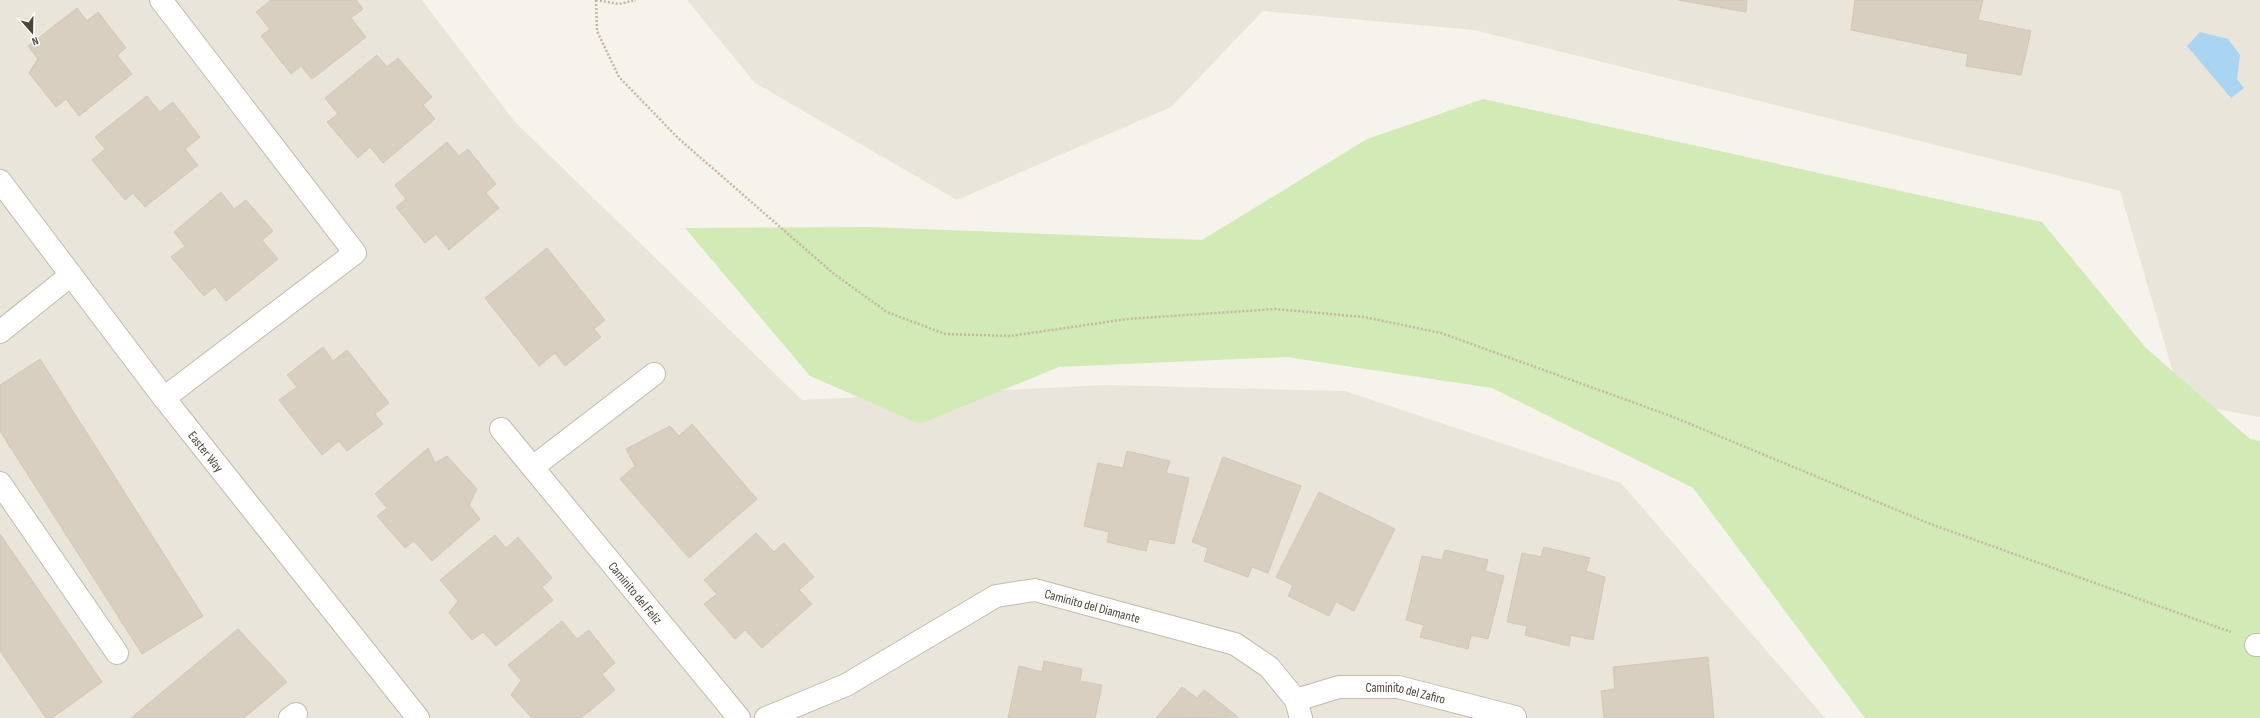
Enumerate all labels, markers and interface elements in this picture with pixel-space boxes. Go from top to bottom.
north arrow [12,12,52,52]
text: N [30,34,40,48]
street label: Easter Way [184,428,227,476]
street label: Caminito del Feliz [605,559,666,628]
street label: Caminito del Diamante [1043,586,1142,627]
street label: Caminito del Zafiro [1365,680,1447,708]

